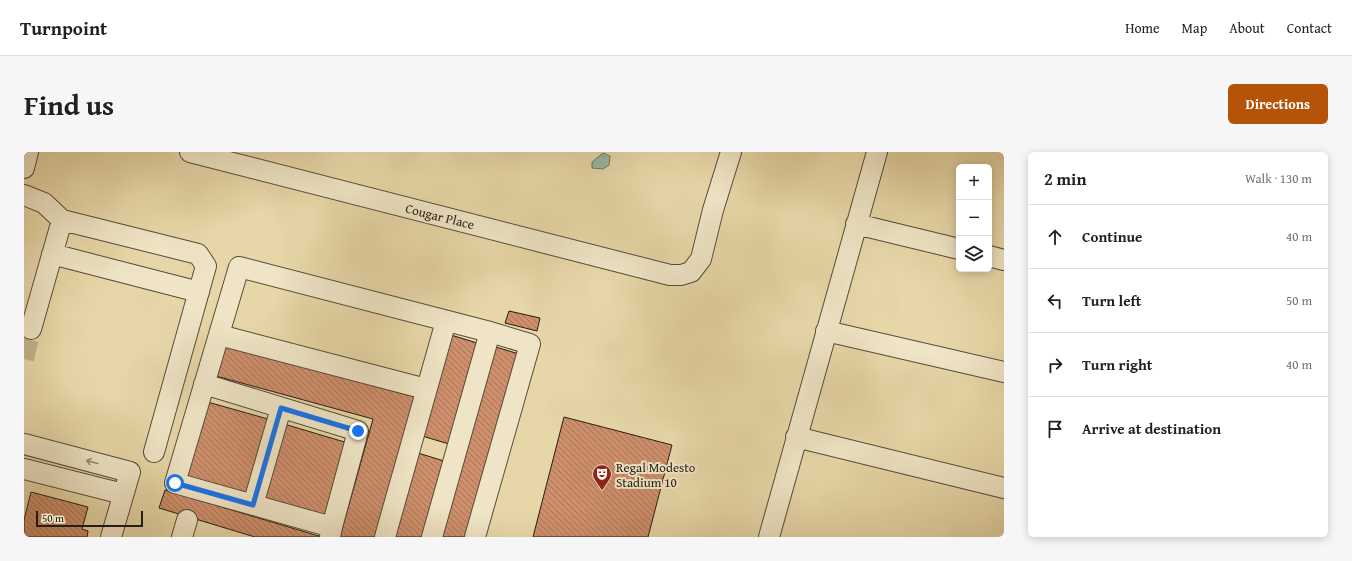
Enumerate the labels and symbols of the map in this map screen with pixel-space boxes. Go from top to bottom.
street label: Cougar Place [404,199,476,234]
route end [349,422,367,440]
one-way arrow [86,458,99,465]
place label: Regal Modesto Stadium 10 [616,458,696,492]
theatre icon: Regal Modesto Stadium 10 [591,463,613,491]
route start [166,474,184,492]
scale bar [36,509,143,528]

